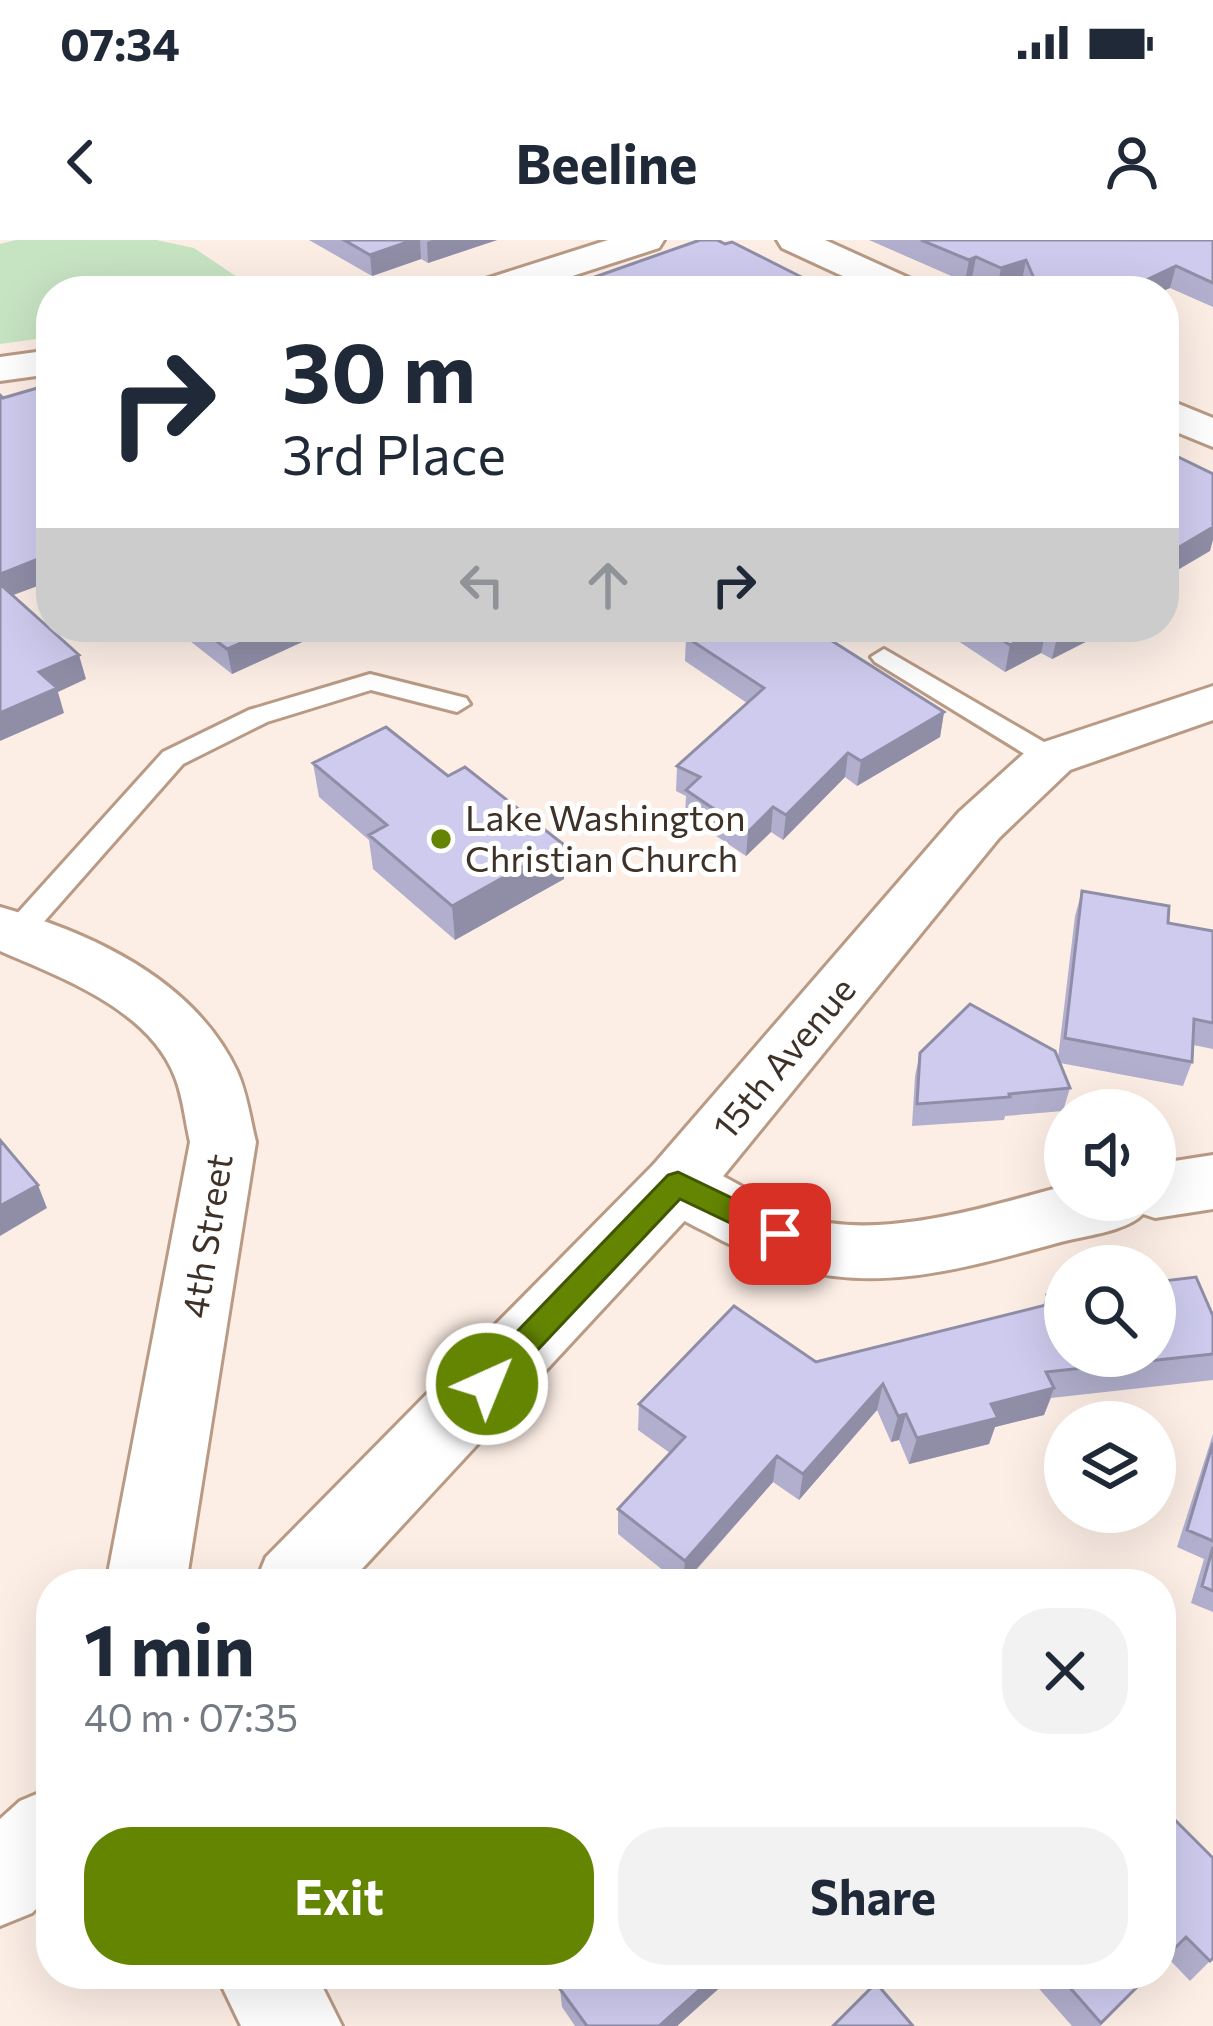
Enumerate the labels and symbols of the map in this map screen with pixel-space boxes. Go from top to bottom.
place label: Lake Washington Christian Church [465,794,746,879]
marker: Lake Washington Christian Church [428,826,454,852]
street label: 15th Avenue [702,967,863,1147]
street label: 4th Street [170,1150,240,1321]
pin [729,1183,831,1285]
position arrow [424,1321,550,1447]

